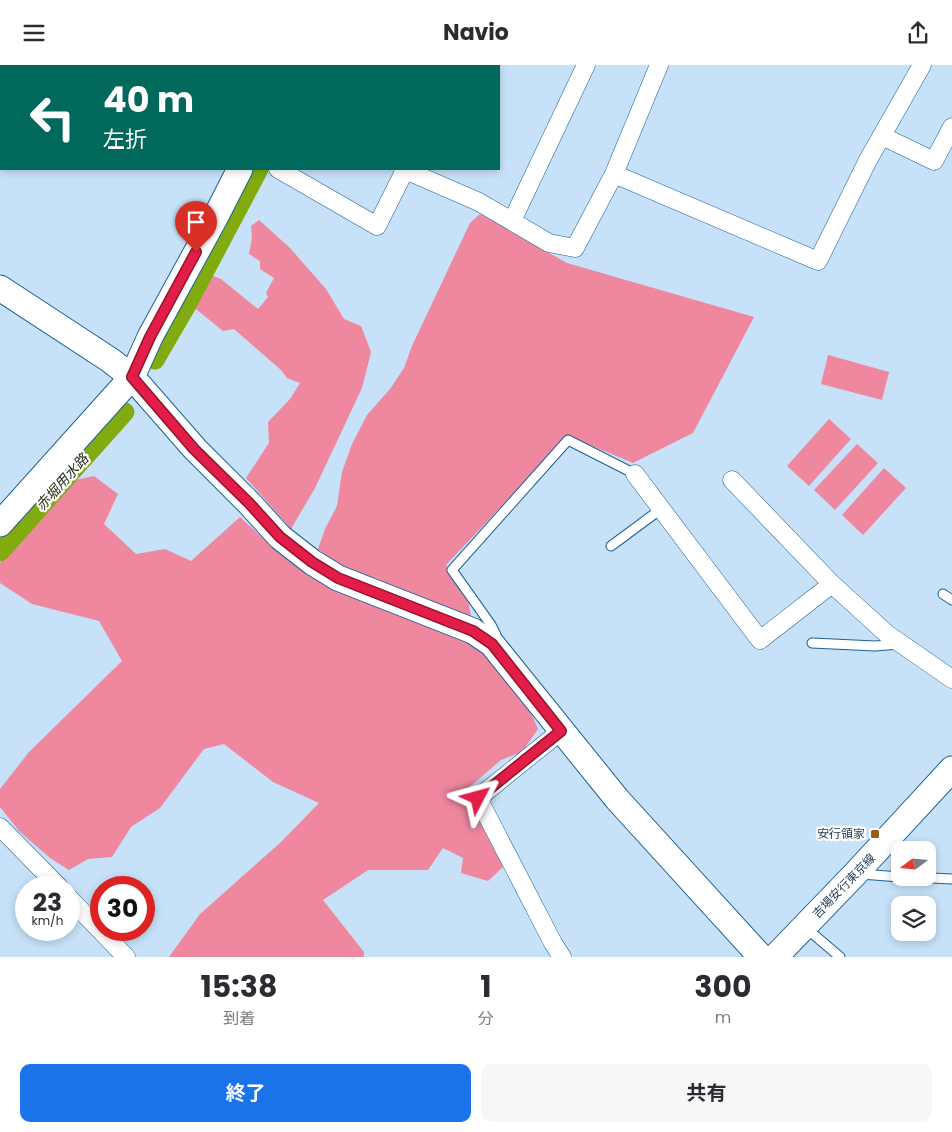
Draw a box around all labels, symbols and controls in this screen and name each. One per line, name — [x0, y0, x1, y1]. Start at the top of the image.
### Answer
text: Navio — [443, 17, 509, 48]
icon: menu — [20, 19, 48, 47]
icon: share — [904, 19, 932, 47]
text: 40 m — [103, 75, 194, 124]
icon: left — [20, 85, 85, 150]
text: 左折 — [103, 124, 147, 155]
pin — [175, 201, 217, 252]
icon: arrive — [182, 208, 210, 236]
water label: 赤堀用水路 — [31, 449, 94, 515]
position arrow — [451, 771, 503, 823]
place label: 安行領家 — [817, 825, 865, 842]
marker: 安行領家 — [869, 828, 881, 840]
north arrow — [891, 841, 936, 886]
map controls — [891, 841, 936, 941]
street label: 吉場安行東京線 — [808, 850, 879, 922]
speed limit sign: 30 — [90, 876, 155, 941]
text: 23 — [33, 885, 62, 920]
button: layers — [891, 896, 936, 941]
text: km/h — [32, 912, 63, 929]
text: 15:38 — [200, 965, 277, 1008]
text: 1 — [480, 965, 491, 1008]
text: 300 — [694, 965, 752, 1008]
text: m — [715, 1006, 731, 1029]
text: 到着 — [223, 1007, 255, 1030]
text: 分 — [478, 1007, 494, 1030]
button: 終了 — [20, 1064, 471, 1122]
button: 共有 — [481, 1064, 932, 1122]

